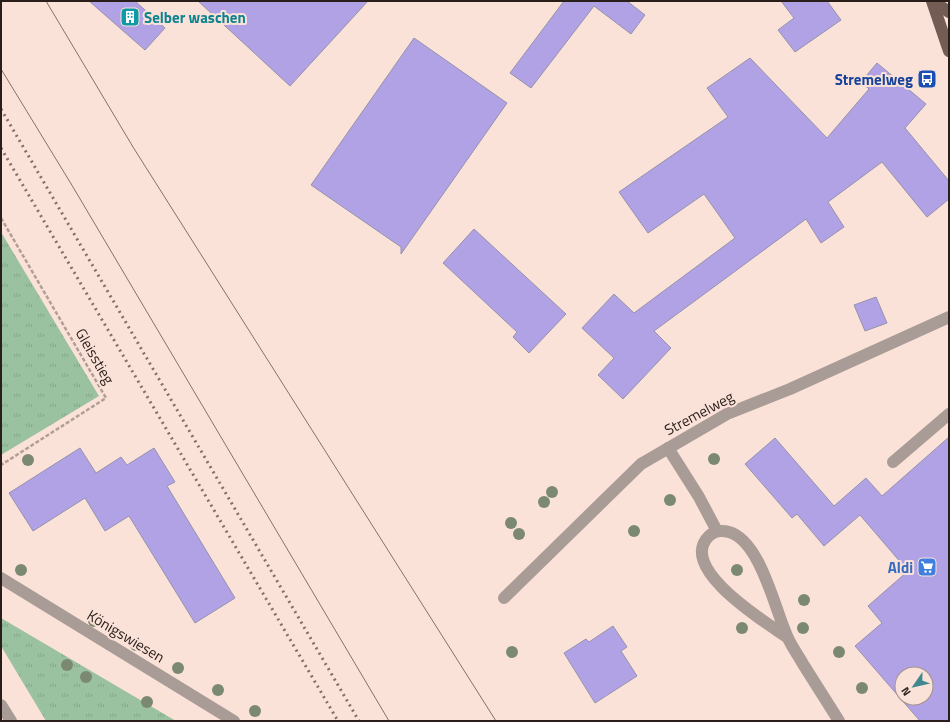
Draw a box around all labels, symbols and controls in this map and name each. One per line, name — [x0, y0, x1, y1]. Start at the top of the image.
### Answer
building icon: Selber waschen — [119, 6, 141, 28]
place label: Selber waschen — [144, 6, 246, 29]
place label: Stremelweg — [835, 68, 913, 91]
bus stop icon: Stremelweg — [916, 68, 938, 90]
street label: Gleisstieg — [70, 324, 120, 389]
street label: Stremelweg — [660, 385, 738, 441]
place label: Aldi — [888, 556, 913, 579]
supermarket icon: Aldi — [916, 556, 938, 578]
street label: Königswiesen — [83, 604, 169, 668]
north arrow — [894, 666, 934, 706]
text: N — [897, 684, 914, 699]

